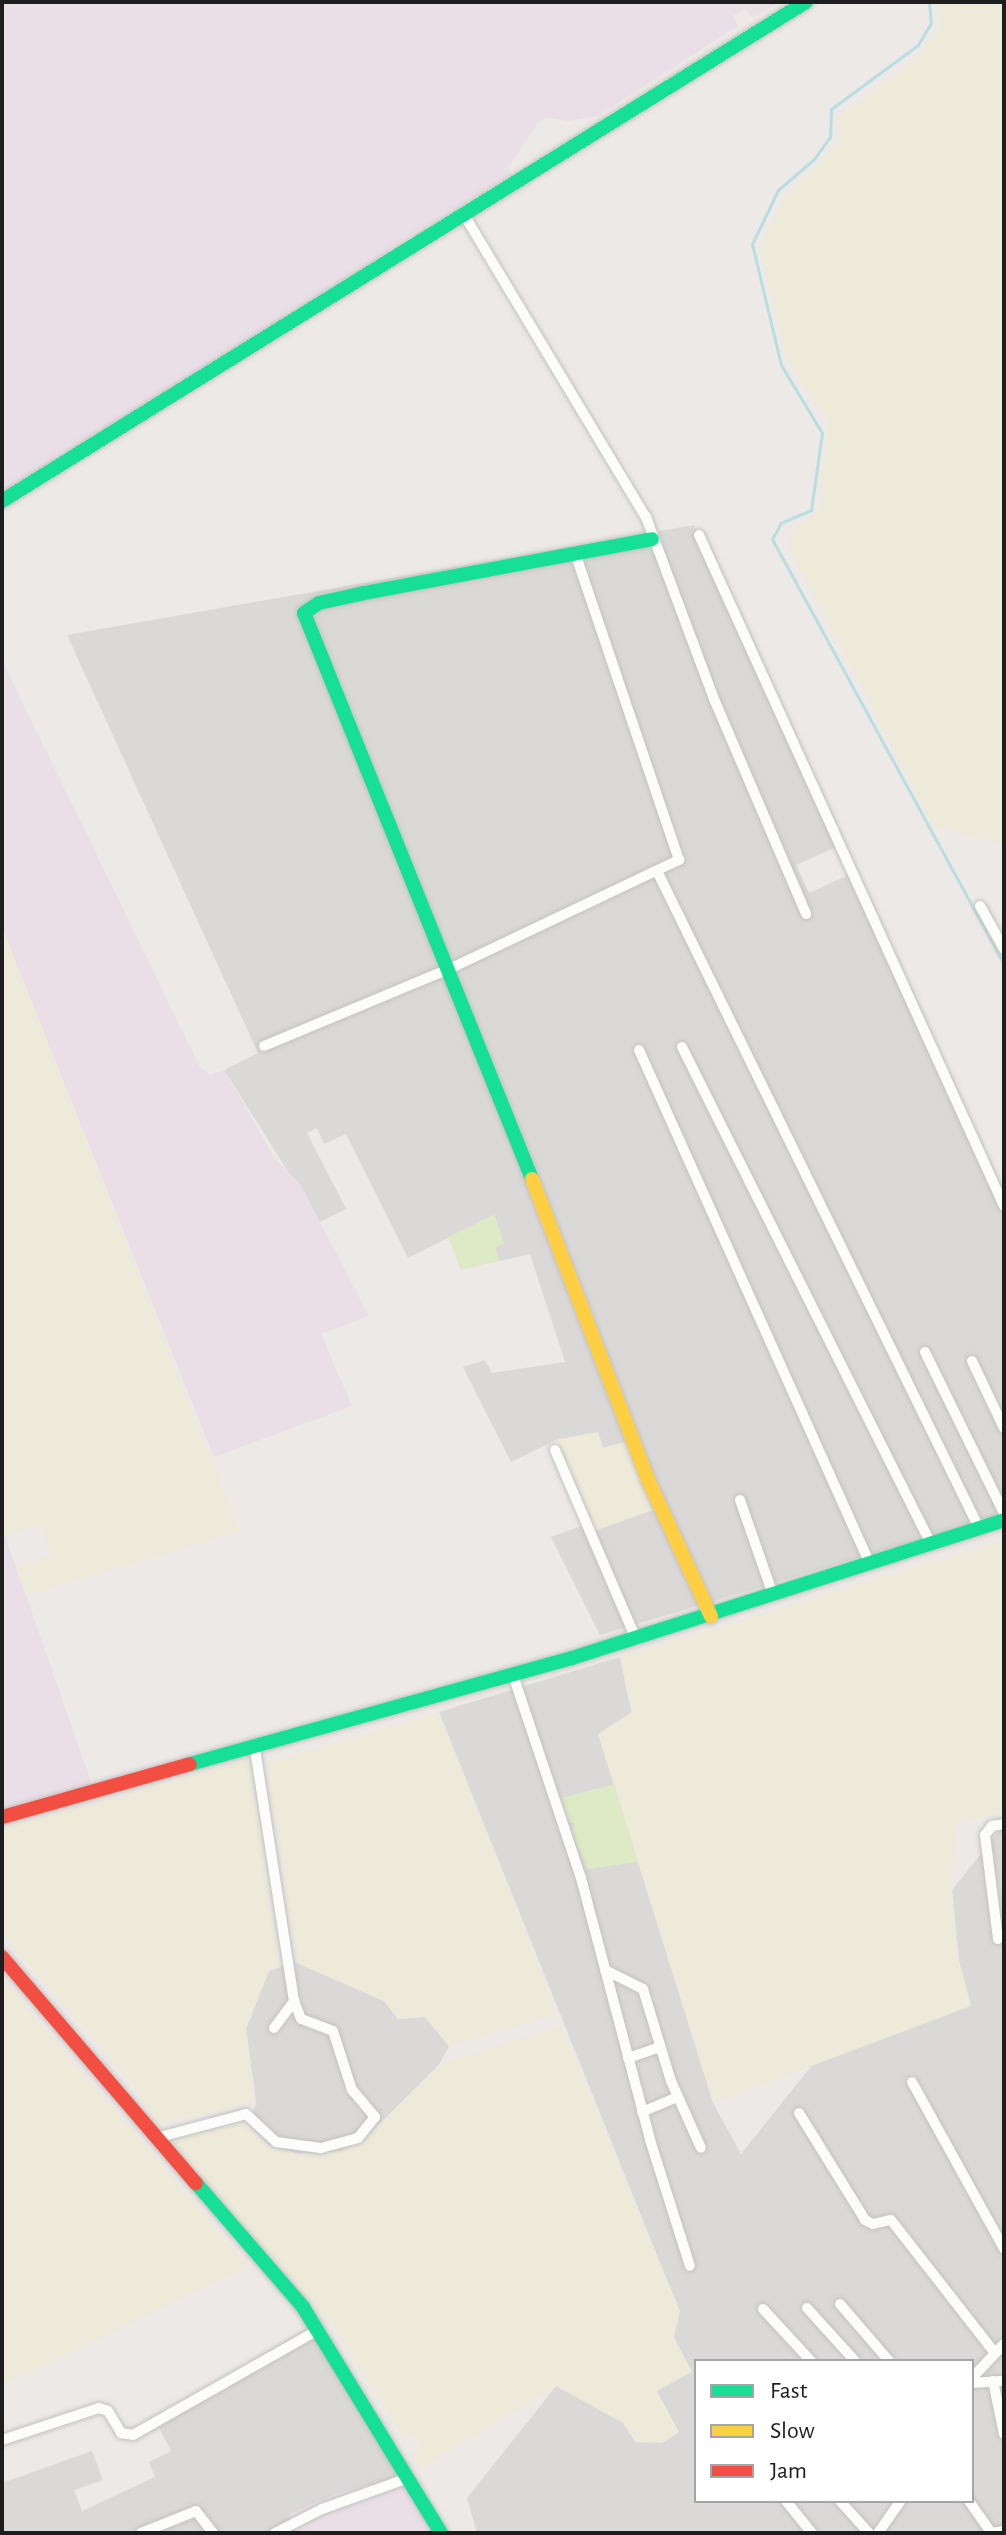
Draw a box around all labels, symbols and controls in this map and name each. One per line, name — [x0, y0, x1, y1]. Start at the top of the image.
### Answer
legend — [694, 2359, 974, 2503]
text: Fast — [770, 2379, 807, 2403]
text: Slow — [770, 2419, 815, 2443]
text: Jam — [770, 2459, 807, 2483]

